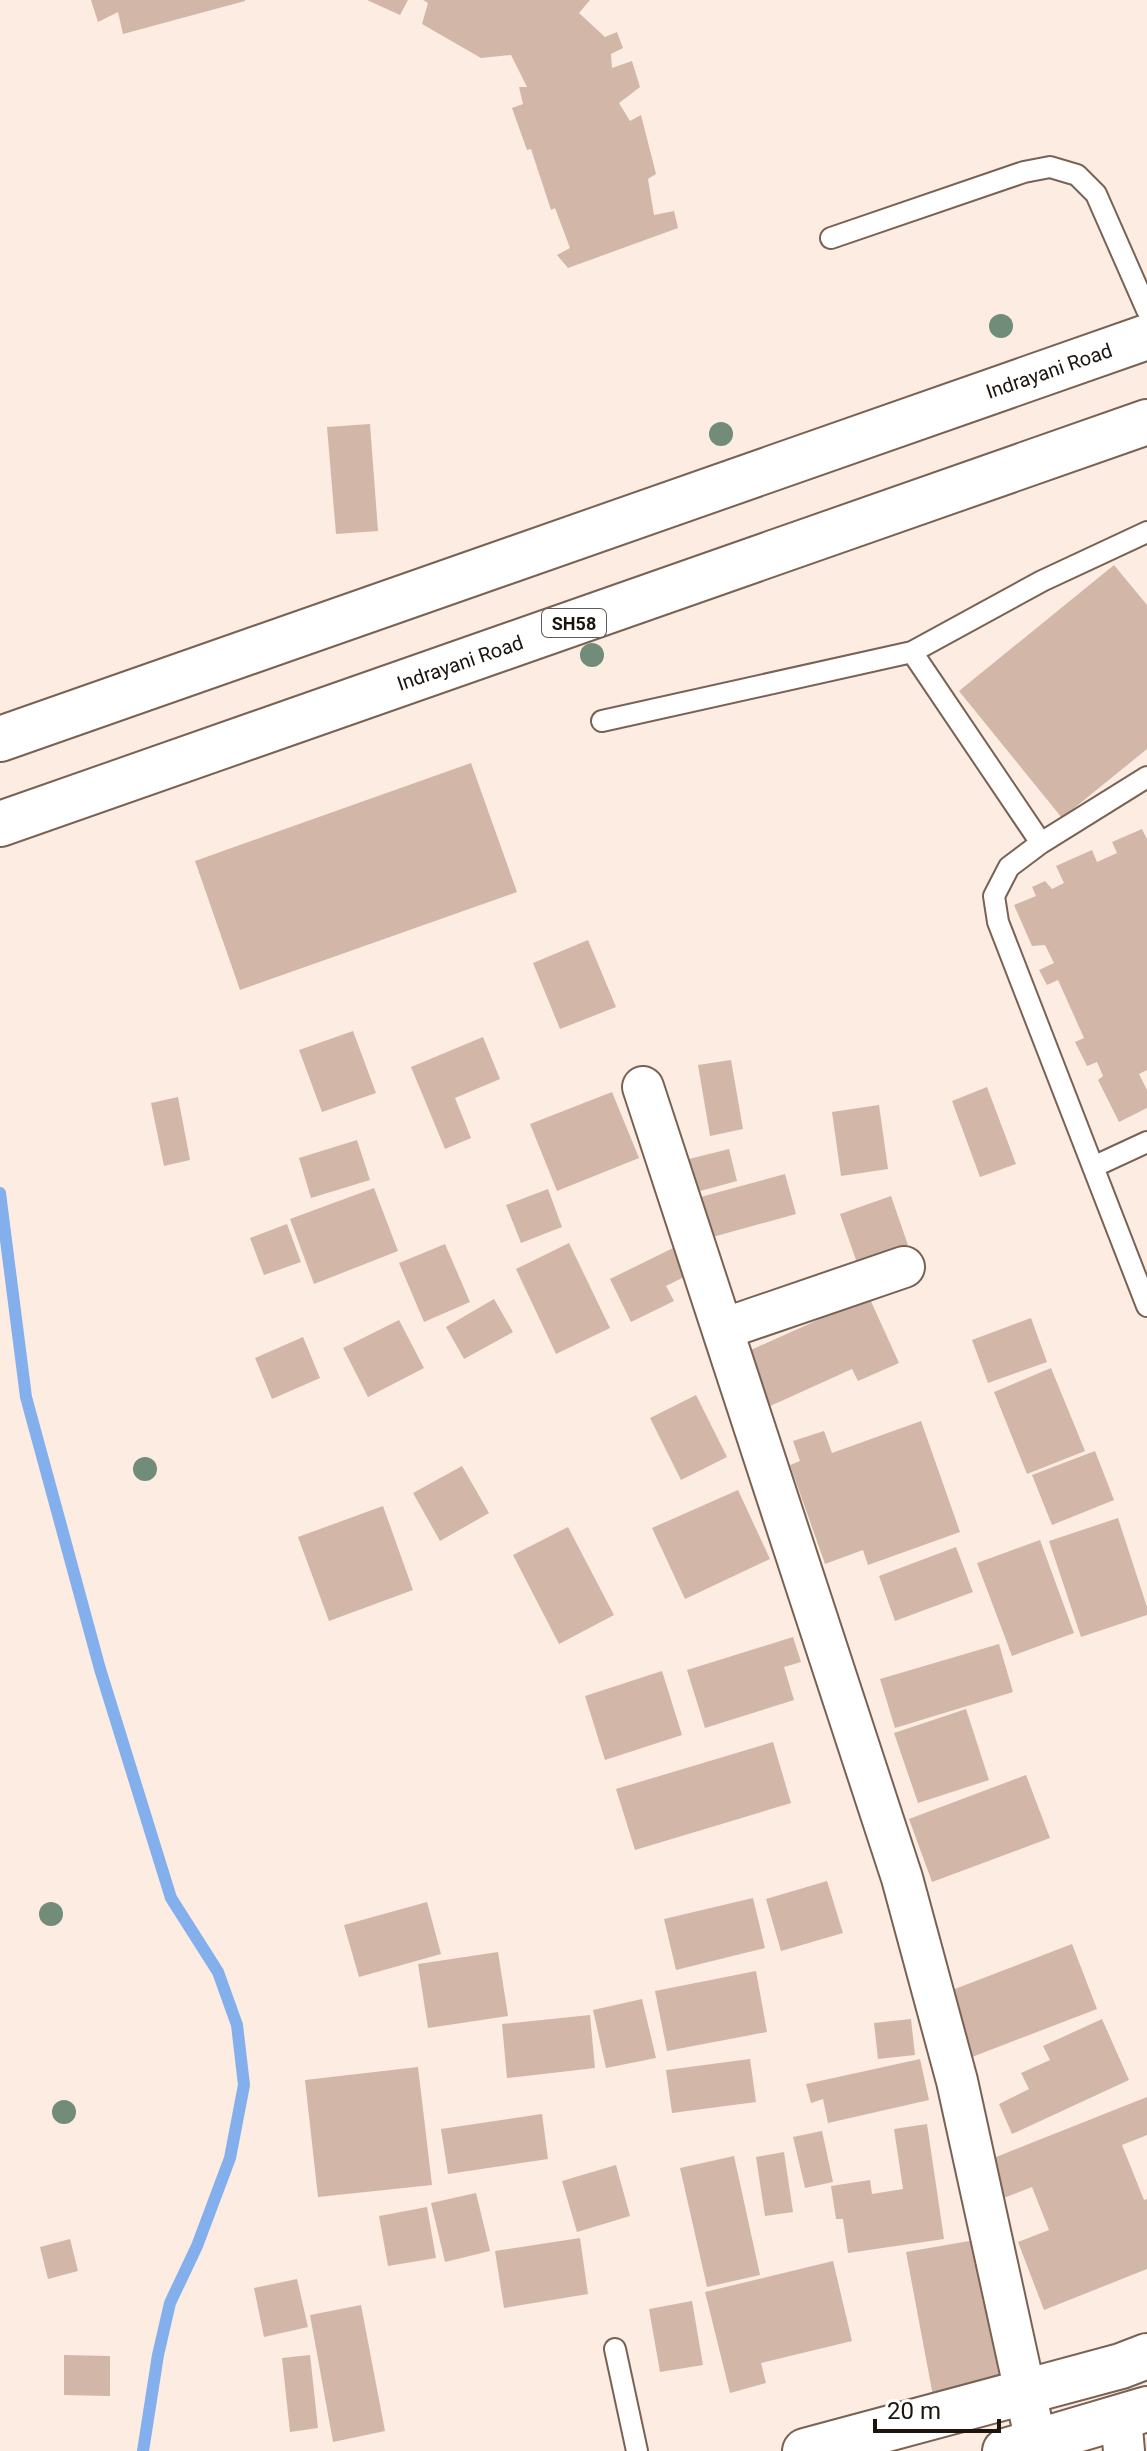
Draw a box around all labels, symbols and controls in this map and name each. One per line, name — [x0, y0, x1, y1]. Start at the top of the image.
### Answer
street label: Indrayani Road — [983, 338, 1115, 404]
road number: SH58 — [542, 609, 606, 637]
street label: Indrayani Road — [394, 630, 526, 696]
scale bar — [875, 2383, 999, 2433]
text: 20 m — [887, 2397, 941, 2425]

